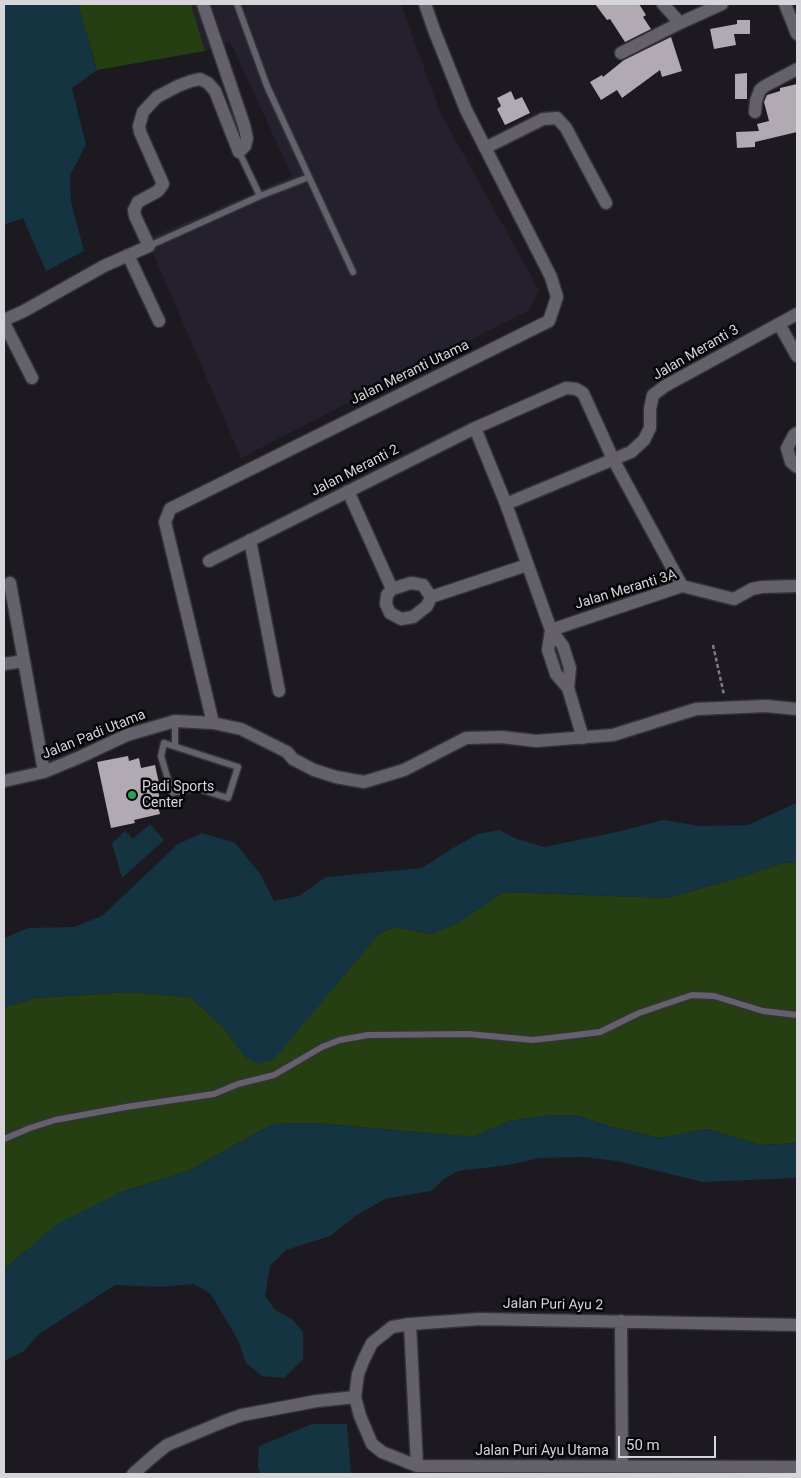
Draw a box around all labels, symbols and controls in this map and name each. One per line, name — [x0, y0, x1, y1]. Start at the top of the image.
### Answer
street label: Jalan Meranti 3 — [650, 322, 742, 384]
street label: Jalan Meranti Utama — [348, 337, 472, 409]
street label: Jalan Meranti 2 — [308, 442, 402, 500]
street label: Jalan Meranti 3A — [573, 567, 679, 613]
street label: Jalan Padi Utama — [40, 707, 148, 763]
place label: Padi Sports Center — [142, 779, 214, 812]
marker: Padi Sports Center — [126, 789, 138, 801]
street label: Jalan Puri Ayu 2 — [503, 1296, 603, 1314]
scale bar — [621, 1426, 718, 1458]
text: 50 m — [626, 1436, 660, 1454]
street label: Jalan Puri Ayu Utama — [475, 1443, 609, 1459]

